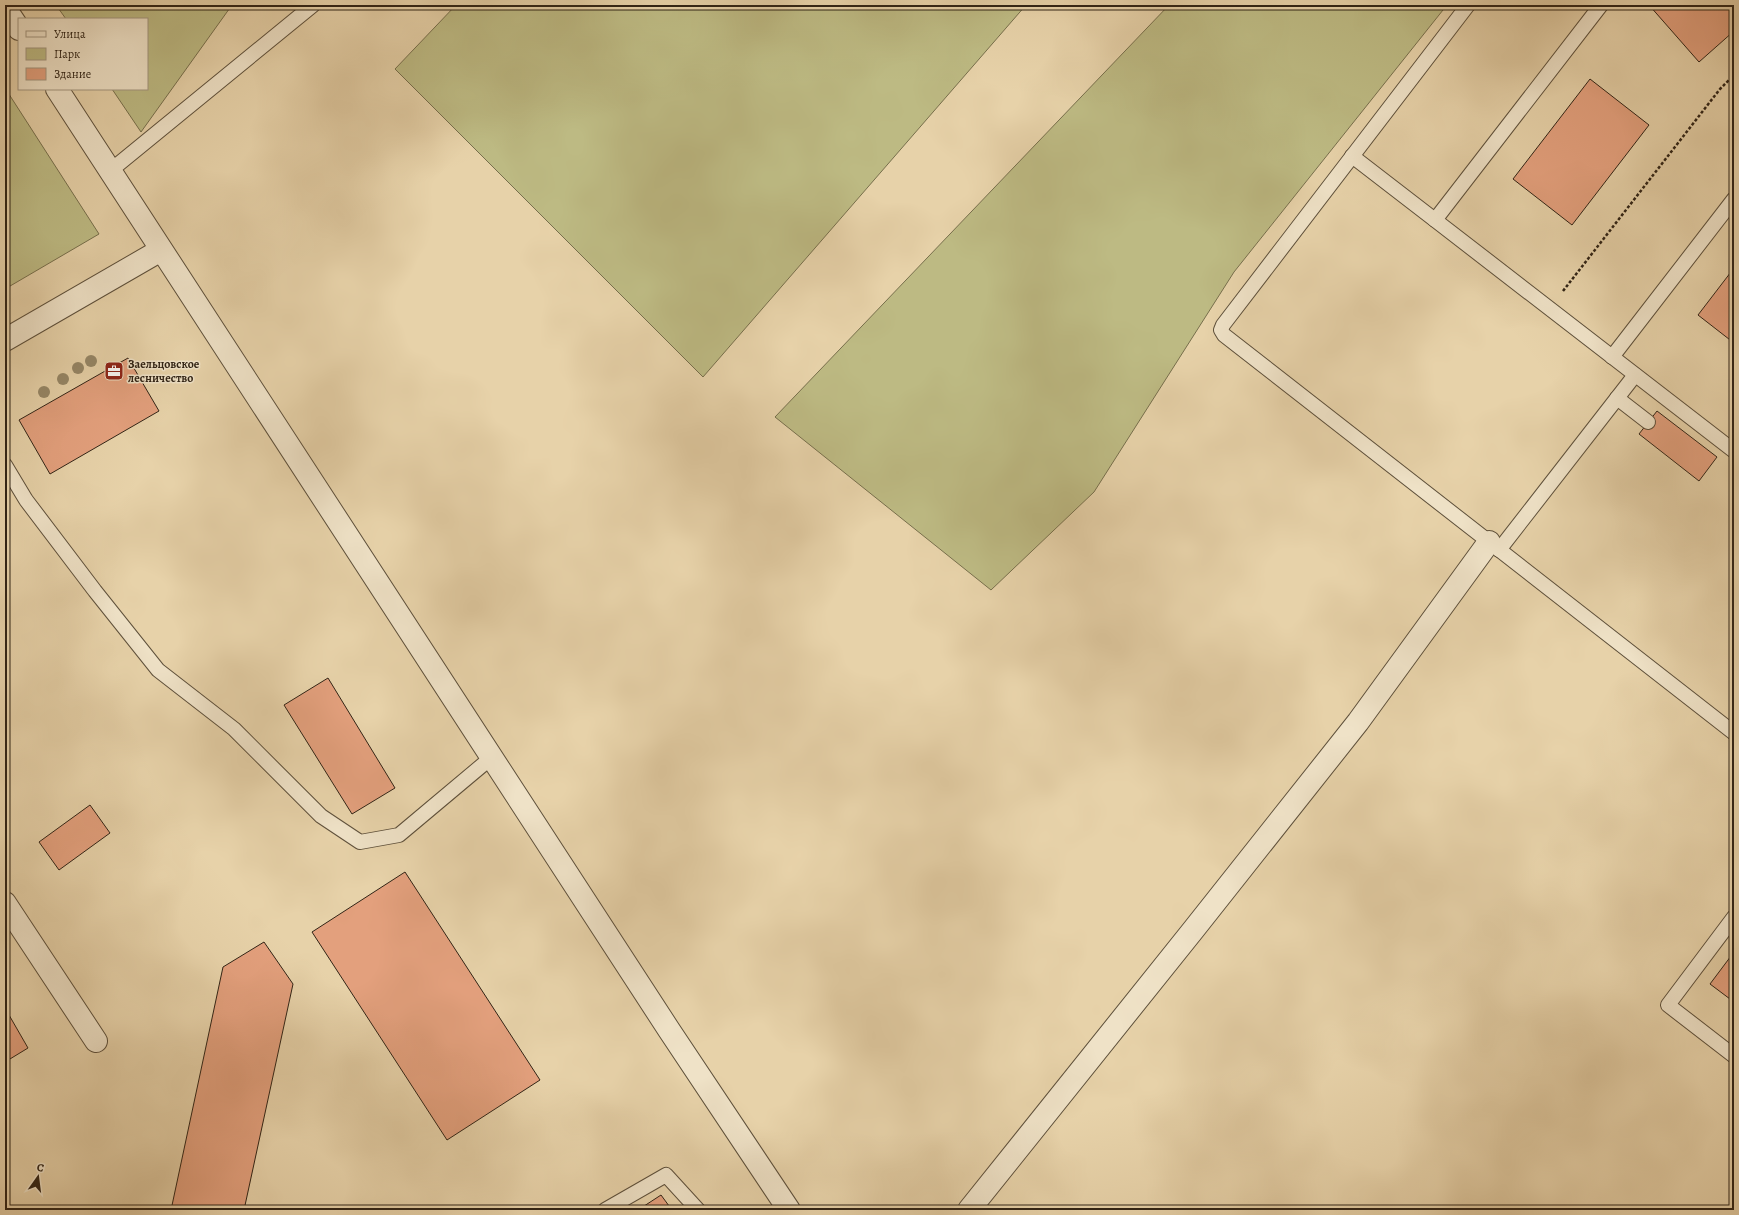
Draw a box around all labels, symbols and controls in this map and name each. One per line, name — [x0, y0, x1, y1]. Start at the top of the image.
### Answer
legend — [18, 18, 148, 90]
text: Улица — [54, 26, 86, 42]
text: Парк — [54, 46, 80, 62]
text: Здание — [54, 66, 91, 82]
place label: Заельцовское лесничество — [127, 356, 200, 386]
office icon: Заельцовское лесничество — [103, 360, 125, 382]
north arrow — [18, 1157, 58, 1197]
text: С — [35, 1160, 46, 1176]

